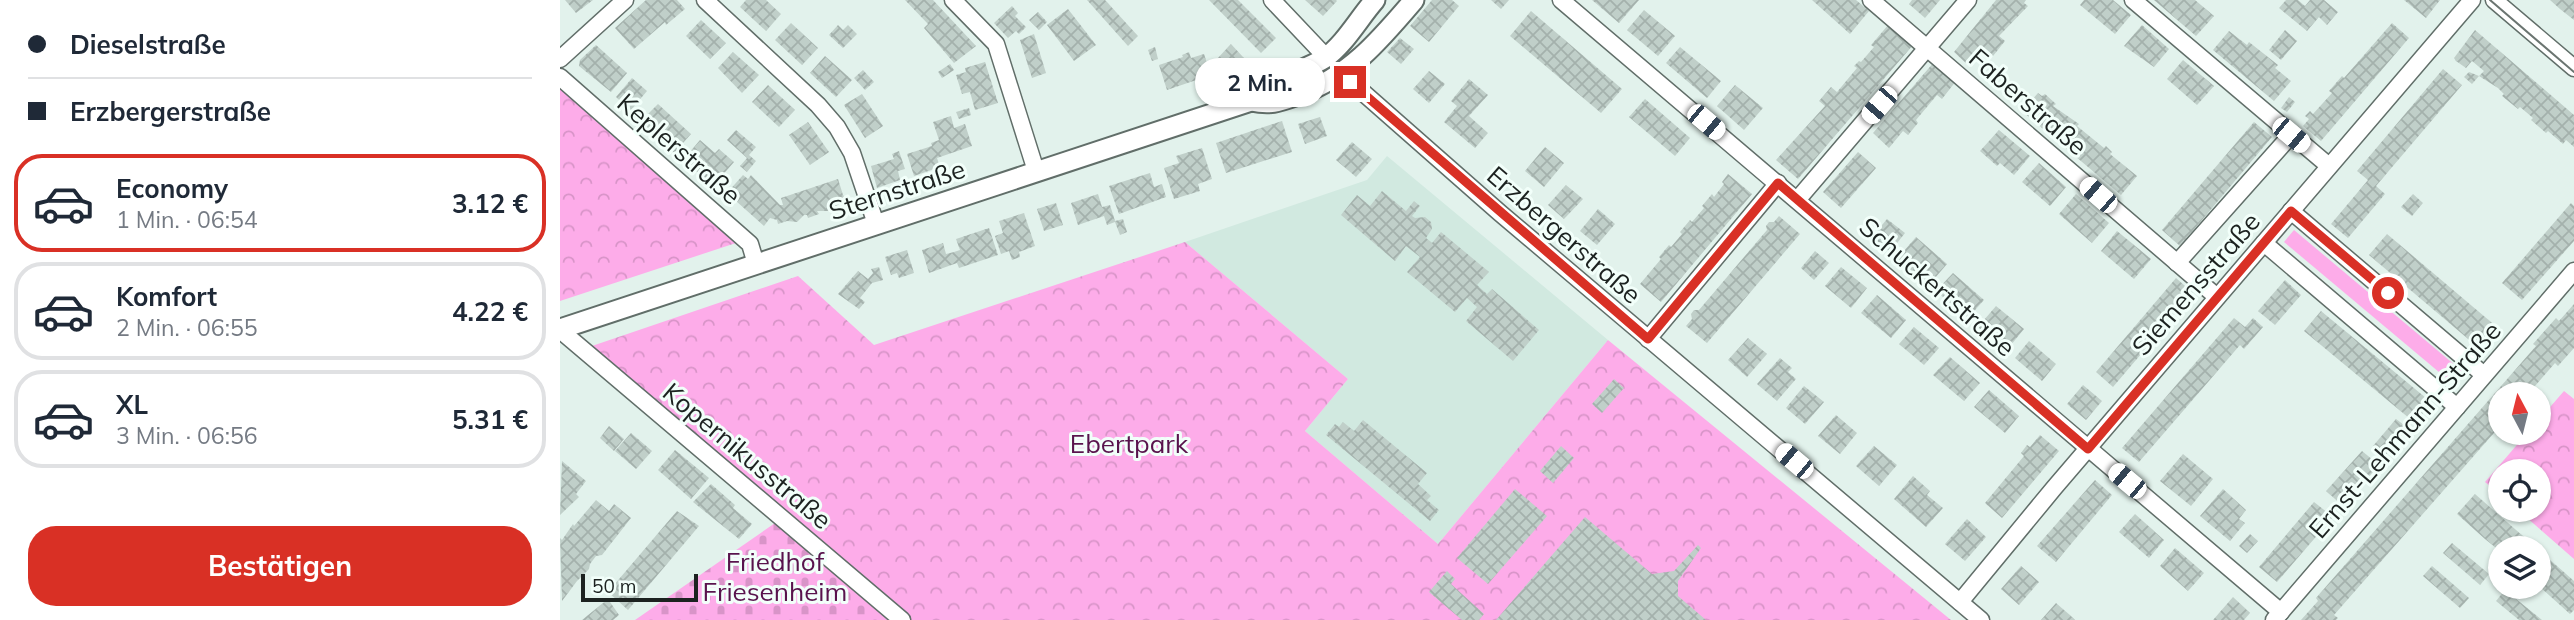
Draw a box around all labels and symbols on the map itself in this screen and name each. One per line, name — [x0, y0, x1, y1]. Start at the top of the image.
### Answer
street label: Faberstraße — [1962, 41, 2094, 162]
callout: 2 Min. — [1196, 57, 1326, 106]
route end — [1334, 66, 1366, 98]
car — [1858, 82, 1901, 128]
street label: Keplerstraße — [611, 86, 748, 211]
car — [1684, 100, 1729, 144]
car — [2269, 113, 2314, 157]
street label: Sternstraße — [825, 152, 969, 227]
street label: Erzbergerstraße — [1480, 159, 1648, 311]
car — [2076, 173, 2121, 217]
street label: Siemensstraße — [2124, 205, 2267, 362]
street label: Schuckertstraße — [1853, 210, 2022, 363]
route start — [2372, 277, 2404, 309]
street label: Ernst-Lehmann-Straße — [2302, 315, 2508, 545]
street label: Kopernikusstraße — [656, 375, 838, 536]
north arrow — [2488, 382, 2552, 444]
park label: Ebertpark — [1070, 427, 1189, 460]
car — [1772, 439, 1817, 483]
car — [2105, 459, 2150, 503]
park label: Friedhof Friesenheim — [703, 545, 847, 608]
scale bar — [581, 571, 698, 603]

